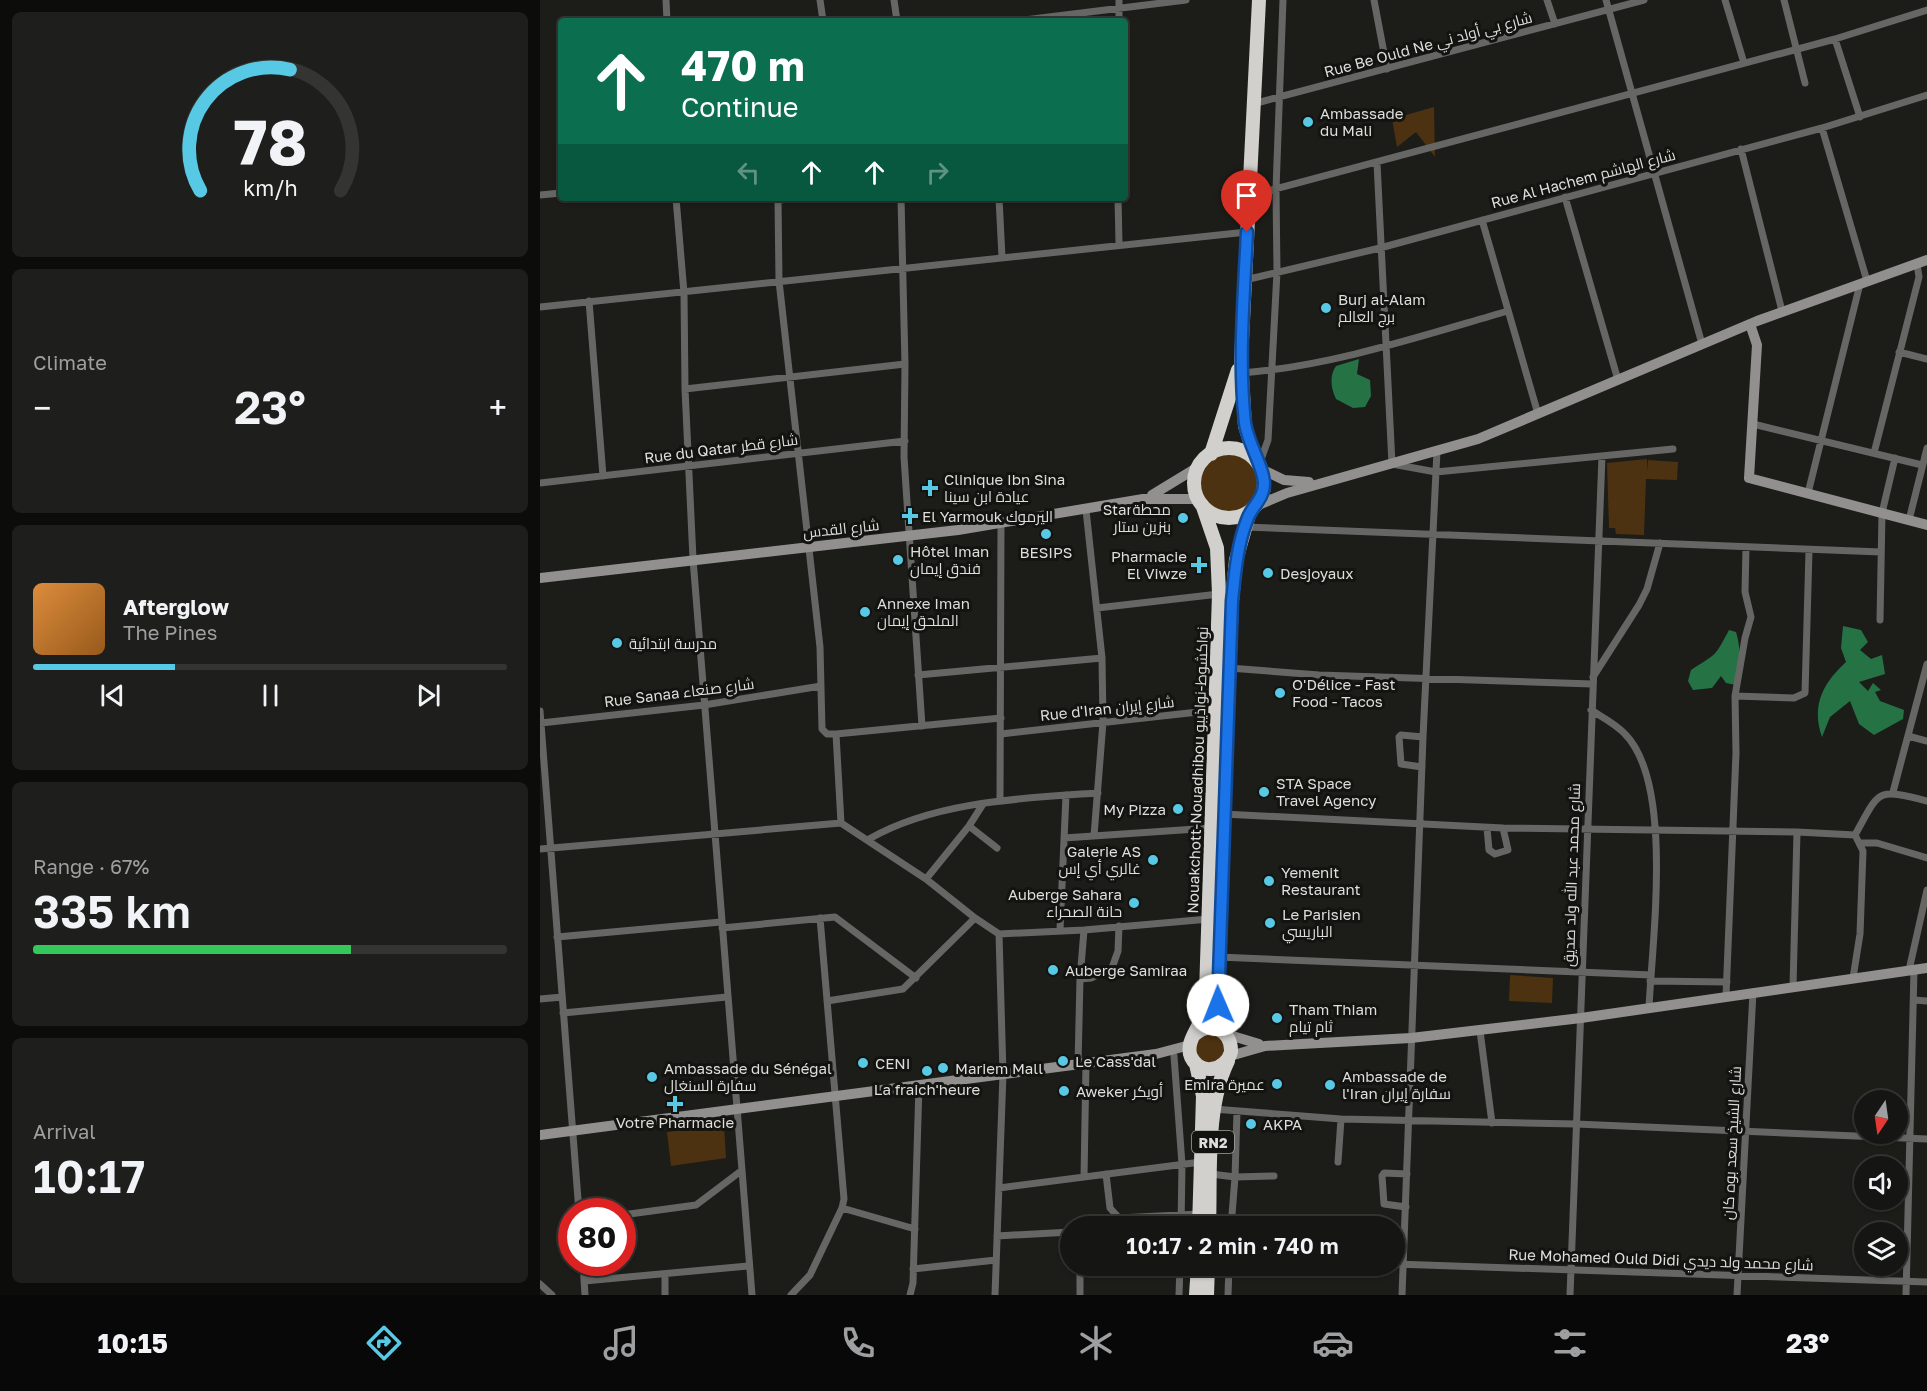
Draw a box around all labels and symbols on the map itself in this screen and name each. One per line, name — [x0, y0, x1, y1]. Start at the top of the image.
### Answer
street label: Rue Be Ould Ne شارع بي أولد ني — [1322, 8, 1535, 84]
place label: Ambassade du Mali — [1320, 104, 1404, 139]
marker: Ambassade du Mali — [1301, 115, 1315, 129]
street label: Rue Al Hachem شارع الهاشم — [1489, 145, 1678, 214]
pin — [1221, 170, 1272, 232]
place label: Burj al-Alam برج العالم — [1338, 290, 1425, 328]
marker: Burj al-Alam برج العالم — [1319, 301, 1333, 315]
street label: Rue du Qatar شارع قطر — [643, 430, 799, 469]
place label: Clinique Ibn Sina عيادة ابن سينا — [944, 470, 1065, 507]
marker: Clinique Ibn Sina عيادة ابن سينا — [921, 479, 939, 497]
place label: Starمحطة بنزين ستار — [1103, 500, 1171, 537]
place label: El Yarmouk اليرموك — [922, 507, 1053, 526]
marker: El Yarmouk اليرموك — [903, 509, 917, 523]
marker: Starمحطة بنزين ستار — [1176, 511, 1190, 525]
street label: شارع القدس — [802, 515, 880, 544]
marker: BESIPS — [1039, 527, 1053, 541]
place label: Hôtel Iman فندق إيمان — [910, 542, 989, 579]
place label: BESIPS — [1020, 543, 1072, 561]
place label: Pharmacie El Viwze — [1111, 547, 1187, 582]
marker: Hôtel Iman فندق إيمان — [891, 553, 905, 567]
marker: Pharmacie El Viwze — [1192, 558, 1206, 572]
place label: Desjoyaux — [1280, 564, 1354, 582]
marker: Desjoyaux — [1261, 566, 1275, 580]
place label: Annexe Iman الملحق إيمان — [877, 594, 970, 631]
marker: Annexe Iman الملحق إيمان — [858, 605, 872, 619]
street label: Nouakchott-Nouadhibou نواكشوط-نواذيبو — [1183, 626, 1212, 914]
place label: مدرسة ابتدائية — [629, 634, 717, 653]
marker: مدرسة ابتدائية — [610, 636, 624, 650]
street label: Rue Sanaa شارع صنعاء — [603, 674, 755, 713]
place label: O'Délice - Fast Food - Tacos — [1292, 675, 1396, 710]
marker: O'Délice - Fast Food - Tacos — [1273, 686, 1287, 700]
street label: Rue d'Iran شارع إيران — [1039, 692, 1175, 727]
place label: STA Space Travel Agency — [1276, 774, 1377, 809]
street label: شارع محمد عبد الله ولد صديق — [1559, 783, 1586, 967]
marker: STA Space Travel Agency — [1257, 785, 1271, 799]
place label: My Pizza — [1103, 800, 1166, 818]
marker: My Pizza — [1171, 802, 1185, 816]
place label: Galerie AS غالري أي إس — [1058, 842, 1141, 881]
marker: Galerie AS غالري أي إس — [1146, 853, 1160, 867]
place label: Yemenit Restaurant — [1281, 863, 1361, 898]
marker: Yemenit Restaurant — [1262, 874, 1276, 888]
place label: Auberge Sahara حانة الصحراء — [1008, 885, 1122, 921]
marker: Auberge Sahara حانة الصحراء — [1127, 896, 1141, 910]
place label: Le Parisien الباريسي — [1282, 905, 1361, 944]
marker: Le Parisien الباريسي — [1263, 916, 1277, 930]
place label: Auberge Samiraa — [1065, 961, 1187, 979]
marker: Auberge Samiraa — [1046, 963, 1060, 977]
position arrow — [1186, 973, 1250, 1037]
place label: Tham Thiam ثام تيام — [1289, 1000, 1377, 1037]
marker: Tham Thiam ثام تيام — [1270, 1011, 1284, 1025]
place label: Le Cass'dal — [1075, 1052, 1156, 1070]
place label: CENI — [875, 1054, 910, 1072]
marker: Le Cass'dal — [1056, 1054, 1070, 1068]
marker: CENI — [856, 1056, 870, 1070]
place label: Ambassade du Sénégal سفارة السنغال — [664, 1059, 832, 1095]
place label: Mariem Mall — [955, 1059, 1043, 1077]
marker: Mariem Mall — [936, 1061, 950, 1075]
marker: La fraich'heure — [920, 1064, 934, 1078]
street label: شارع الشيخ سعد بوه كان — [1718, 1066, 1747, 1221]
place label: Ambassade de l'Iran سفارة إيران — [1342, 1067, 1451, 1104]
marker: Ambassade du Sénégal سفارة السنغال — [645, 1070, 659, 1084]
place label: Emira عميرة — [1184, 1075, 1265, 1094]
marker: Emira عميرة — [1270, 1077, 1284, 1091]
marker: Ambassade de l'Iran سفارة إيران — [1323, 1078, 1337, 1092]
place label: La fraich'heure — [874, 1080, 981, 1098]
place label: Aweker أويكر — [1076, 1082, 1163, 1101]
marker: Aweker أويكر — [1057, 1084, 1071, 1098]
north arrow — [1854, 1090, 1908, 1144]
marker: Votre Pharmacie — [668, 1097, 682, 1111]
place label: Votre Pharmacie — [616, 1113, 734, 1131]
place label: AKPA — [1263, 1115, 1302, 1133]
marker: AKPA — [1244, 1117, 1258, 1131]
road number: RN2 — [1192, 1131, 1234, 1153]
speed limit sign: 80 — [558, 1198, 636, 1276]
street label: Rue Mohamed Ould Didi شارع محمد ولد ديدي — [1508, 1245, 1814, 1277]

